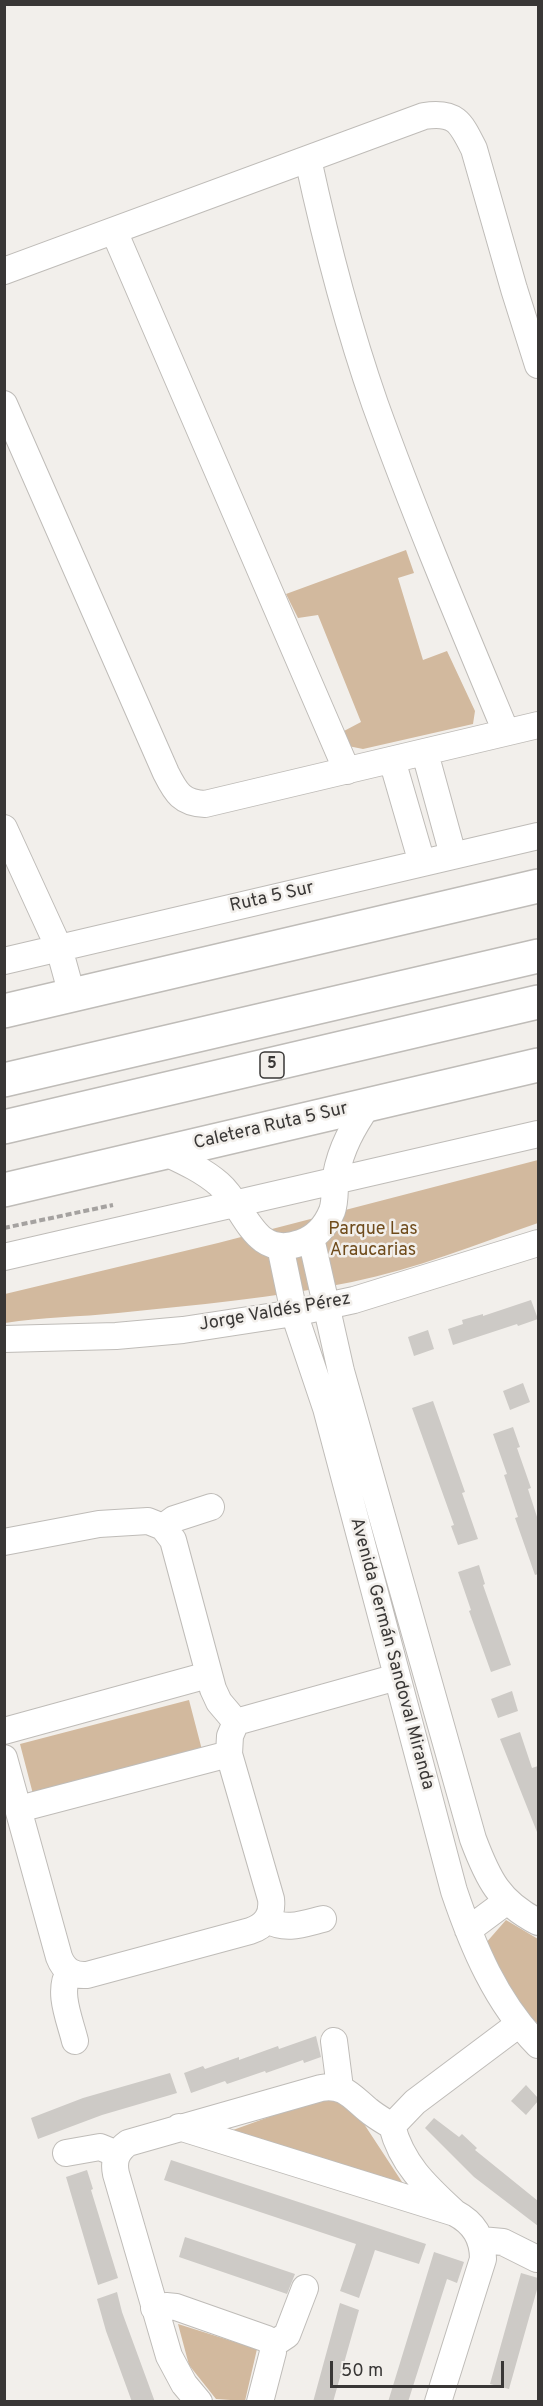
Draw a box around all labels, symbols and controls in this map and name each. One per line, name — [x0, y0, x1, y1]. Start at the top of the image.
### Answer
street label: Ruta 5 Sur — [228, 878, 316, 918]
road number: 5 — [260, 1052, 284, 1078]
street label: Caletera Ruta 5 Sur — [192, 1099, 350, 1155]
park label: Parque Las Araucarias — [328, 1219, 418, 1262]
street label: Jorge Valdés Pérez — [197, 1289, 353, 1337]
street label: Avenida Germán Sandoval Miranda — [344, 1516, 438, 1792]
scale bar — [333, 2349, 507, 2387]
text: 50 m — [341, 2360, 383, 2383]

